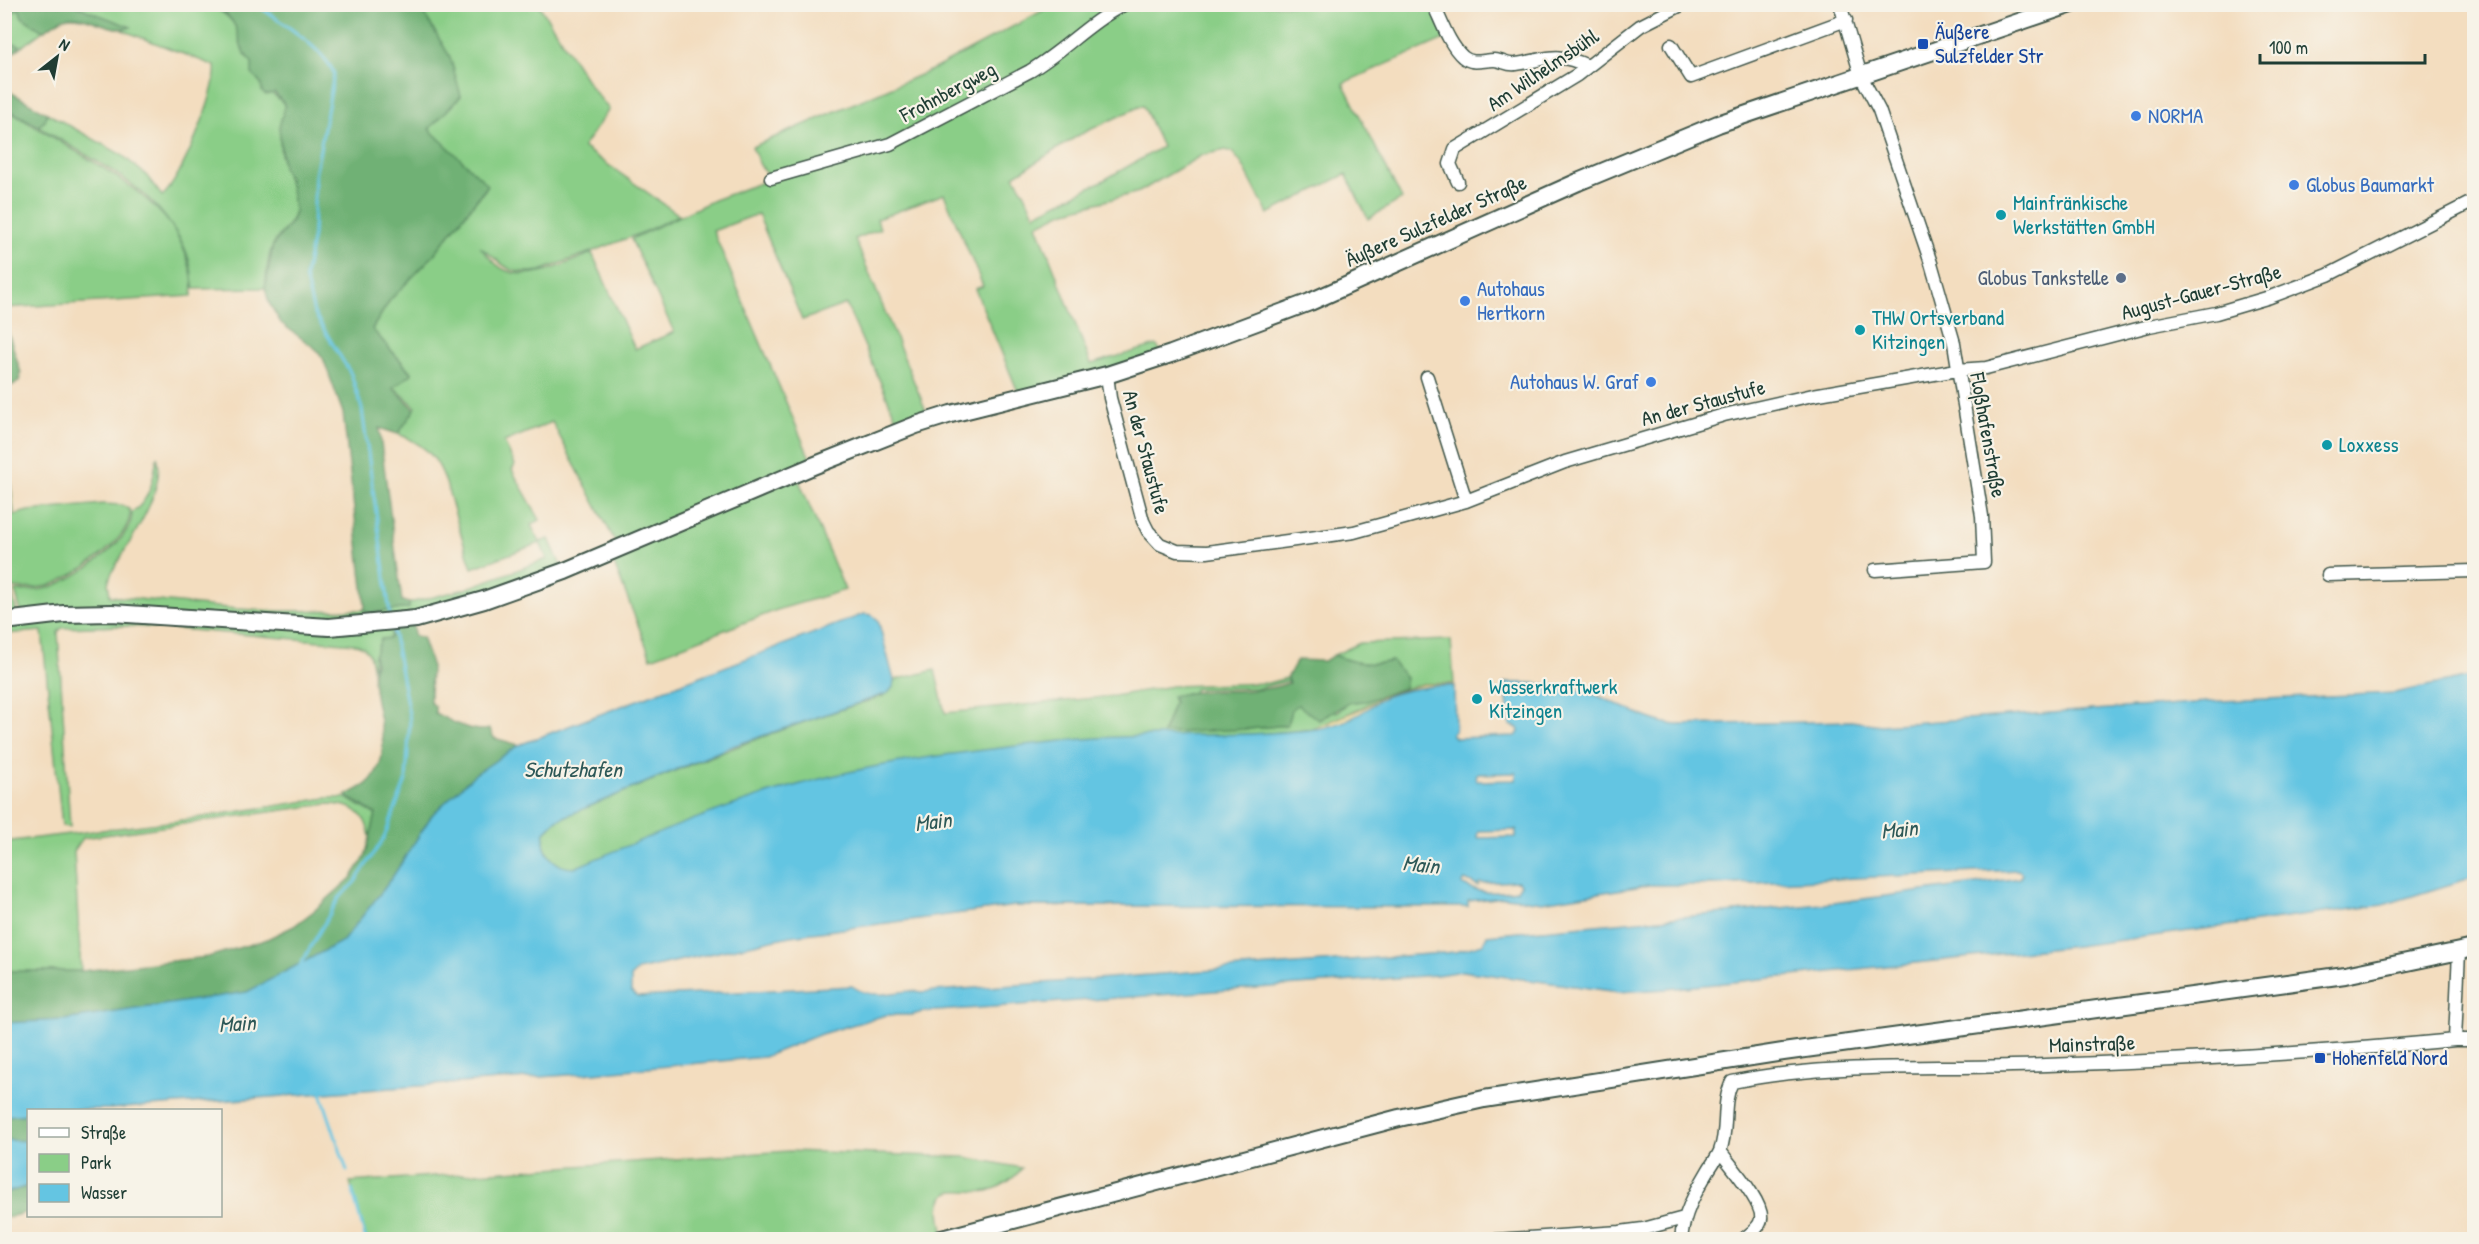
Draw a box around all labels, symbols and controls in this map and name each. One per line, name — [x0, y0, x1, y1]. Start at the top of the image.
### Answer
place label: Äußere Sulzfelder Str — [1935, 17, 2044, 70]
street label: Am Wilhelmsbühl — [1481, 21, 1605, 118]
north arrow — [27, 27, 87, 87]
scale bar — [2260, 27, 2425, 65]
text: N — [55, 33, 74, 56]
text: 100 m — [2269, 35, 2308, 60]
marker: Äußere Sulzfelder Str — [1916, 37, 1930, 51]
street label: Frohnbergweg — [894, 54, 1001, 129]
place label: NORMA — [2148, 101, 2203, 130]
marker: NORMA — [2129, 109, 2143, 123]
street label: Äußere Sulzfelder Straße — [1341, 168, 1531, 274]
place label: Globus Baumarkt — [2306, 170, 2435, 199]
marker: Globus Baumarkt — [2287, 178, 2301, 192]
place label: Mainfränkische Werkstätten GmbH — [2013, 188, 2155, 241]
marker: Mainfränkische Werkstätten GmbH — [1994, 208, 2008, 222]
street label: August-Gauer-Straße — [2118, 256, 2284, 327]
place label: Globus Tankstelle — [1978, 263, 2109, 292]
marker: Globus Tankstelle — [2114, 271, 2128, 285]
place label: Autohaus Hertkorn — [1477, 274, 1545, 327]
marker: Autohaus Hertkorn — [1458, 294, 1472, 308]
place label: THW Ortsverband Kitzingen — [1872, 303, 2004, 356]
marker: THW Ortsverband Kitzingen — [1853, 323, 1867, 337]
place label: Autohaus W. Graf — [1510, 367, 1639, 396]
street label: Floßhafenstraße — [1963, 369, 2014, 500]
street label: An der Staustufe — [1638, 372, 1768, 433]
marker: Autohaus W. Graf — [1644, 375, 1658, 389]
street label: An der Staustufe — [1116, 387, 1177, 517]
place label: Loxxess — [2339, 430, 2399, 459]
marker: Loxxess — [2320, 438, 2334, 452]
place label: Wasserkraftwerk Kitzingen — [1489, 672, 1618, 725]
marker: Wasserkraftwerk Kitzingen — [1470, 692, 1484, 706]
water label: Schutzhafen — [524, 754, 624, 784]
water label: Main — [913, 804, 955, 838]
water label: Main — [1879, 812, 1921, 846]
water label: Main — [1401, 847, 1443, 881]
water label: Main — [218, 1007, 258, 1039]
street label: Mainstraße — [2048, 1028, 2135, 1059]
place label: Hohenfeld Nord — [2332, 1043, 2447, 1072]
marker: Hohenfeld Nord — [2313, 1051, 2327, 1065]
legend — [27, 1109, 222, 1217]
text: Straße — [81, 1120, 126, 1145]
text: Park — [81, 1150, 112, 1175]
text: Wasser — [81, 1180, 127, 1205]

